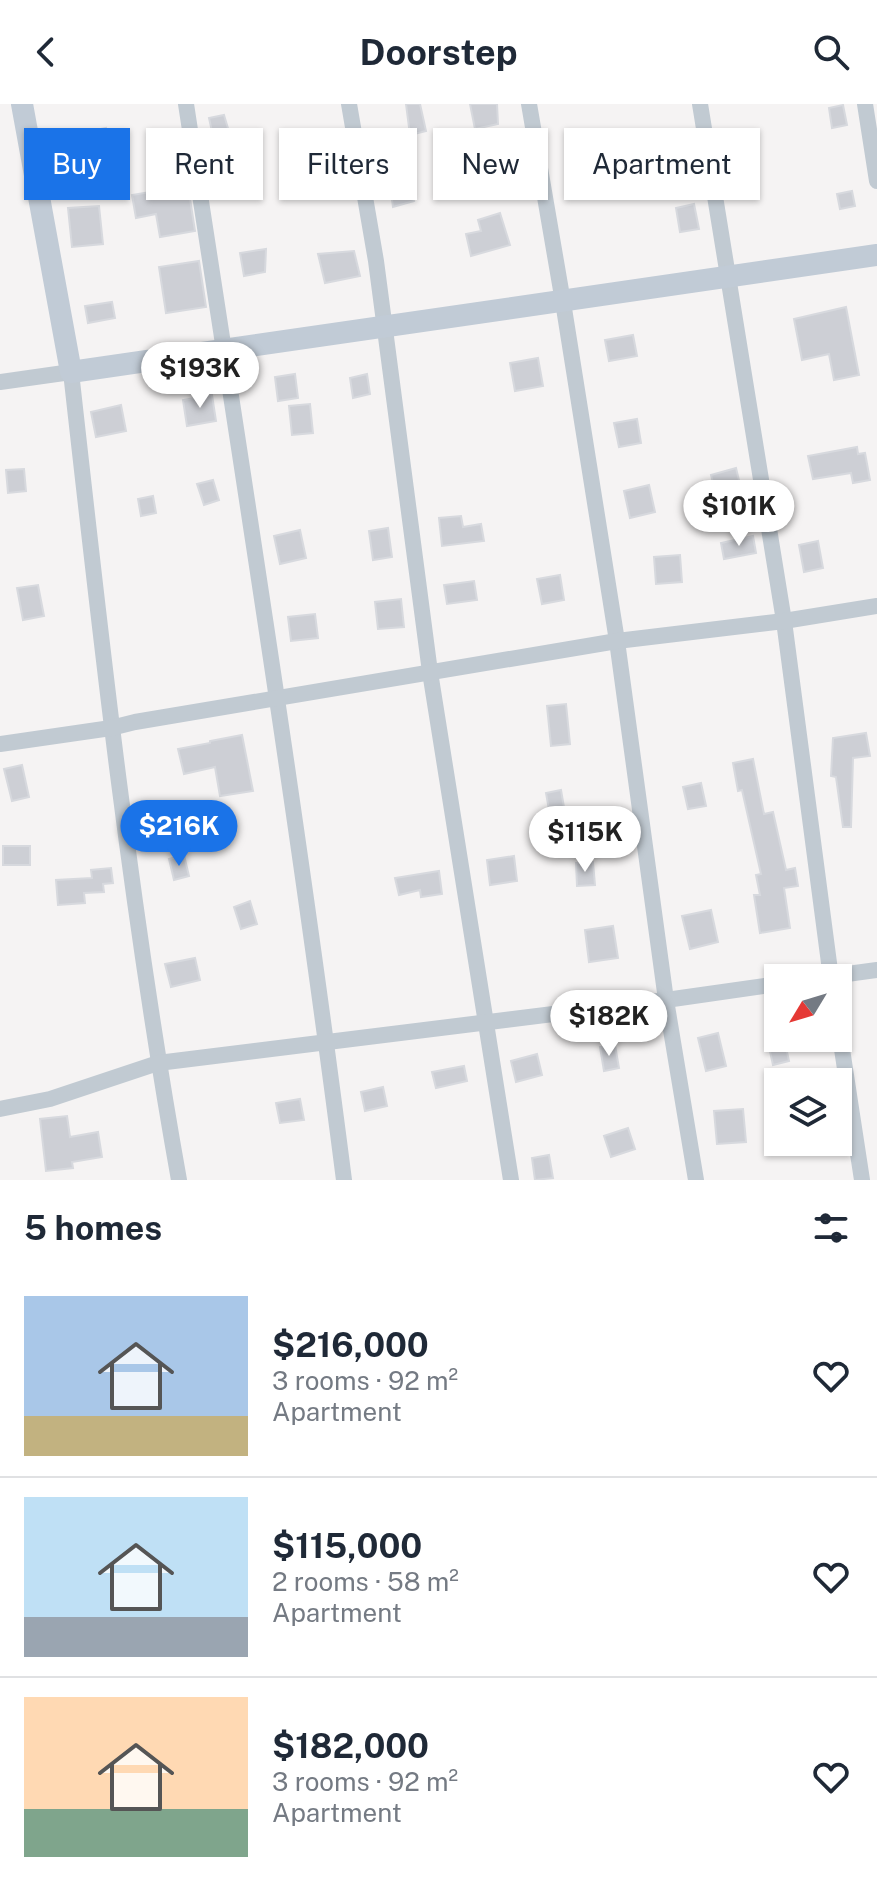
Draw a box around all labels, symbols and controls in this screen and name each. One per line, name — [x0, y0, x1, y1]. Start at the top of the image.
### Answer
icon: back — [24, 30, 68, 74]
icon: search — [809, 30, 853, 74]
text: Doorstep — [360, 31, 518, 73]
chip: Buy — [24, 128, 130, 200]
chip: Rent — [146, 128, 263, 200]
chip: Filters — [279, 128, 417, 200]
chip: New — [433, 128, 548, 200]
chip: Apartment — [564, 128, 760, 200]
pin: $193K — [144, 342, 256, 410]
text: $193K — [159, 352, 241, 383]
pin: $101K — [683, 480, 795, 548]
text: $101K — [701, 490, 777, 521]
pin: $216K — [123, 800, 235, 868]
pin: $115K — [529, 806, 641, 874]
text: $216K — [138, 810, 220, 841]
text: $115K — [547, 816, 623, 847]
north arrow — [764, 964, 852, 1052]
map controls — [764, 964, 852, 1156]
pin: $182K — [553, 990, 665, 1058]
text: $182K — [568, 1000, 650, 1031]
button: layers — [764, 1068, 852, 1156]
icon: filters — [809, 1206, 853, 1250]
text: 5 homes — [24, 1208, 162, 1248]
text: $216,000 — [272, 1325, 429, 1365]
icon: home — [88, 1328, 184, 1424]
icon: heart — [809, 1354, 853, 1398]
text: 3 rooms · 92 m² — [272, 1365, 458, 1396]
text: Apartment — [272, 1396, 402, 1427]
text: $115,000 — [272, 1526, 422, 1566]
icon: home — [88, 1529, 184, 1625]
icon: heart — [809, 1555, 853, 1599]
text: 2 rooms · 58 m² — [272, 1566, 459, 1597]
text: Apartment — [272, 1597, 402, 1628]
text: $182,000 — [272, 1726, 429, 1766]
icon: home — [88, 1729, 184, 1825]
icon: heart — [809, 1755, 853, 1799]
text: 3 rooms · 92 m² — [272, 1766, 458, 1797]
text: Apartment — [272, 1797, 402, 1828]

